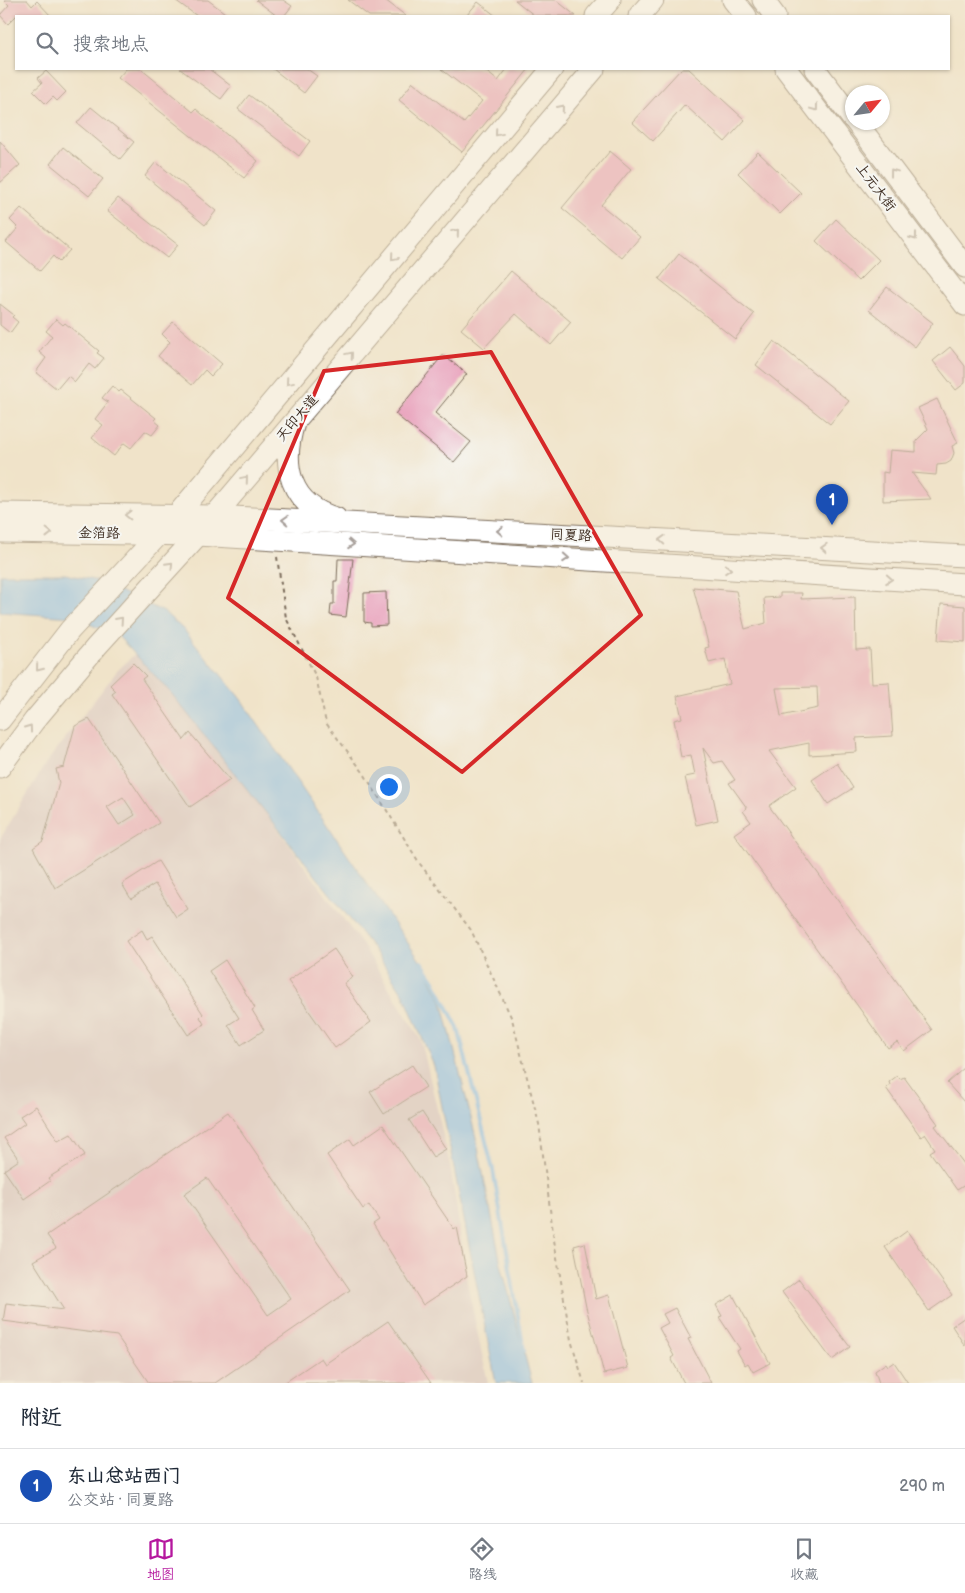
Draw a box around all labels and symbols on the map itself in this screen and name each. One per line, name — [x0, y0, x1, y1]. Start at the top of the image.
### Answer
north arrow — [845, 85, 890, 130]
one-way arrow — [809, 102, 818, 112]
one-way arrow — [555, 105, 564, 114]
one-way arrow — [496, 127, 504, 136]
street label: 上元大街 — [852, 160, 900, 214]
one-way arrow — [891, 169, 899, 178]
one-way arrow — [450, 228, 459, 237]
one-way arrow — [908, 231, 916, 240]
one-way arrow — [390, 252, 399, 261]
one-way arrow — [345, 352, 354, 361]
one-way arrow — [286, 376, 295, 385]
street label: 天印大道 — [272, 391, 322, 445]
one-way arrow — [239, 476, 248, 485]
pin: 1 — [816, 484, 848, 525]
one-way arrow — [124, 510, 132, 520]
one-way arrow — [281, 515, 289, 526]
street label: 金箔路 — [78, 524, 120, 542]
street label: 同夏路 — [550, 525, 592, 545]
one-way arrow — [496, 526, 504, 537]
one-way arrow — [45, 527, 53, 538]
one-way arrow — [658, 534, 666, 545]
one-way arrow — [348, 539, 356, 550]
one-way arrow — [820, 543, 828, 554]
one-way arrow — [562, 553, 570, 564]
one-way arrow — [164, 561, 173, 570]
one-way arrow — [724, 563, 732, 574]
one-way arrow — [885, 573, 893, 584]
one-way arrow — [114, 617, 123, 626]
one-way arrow — [36, 663, 45, 672]
one-way arrow — [23, 724, 32, 734]
your location — [376, 774, 402, 800]

